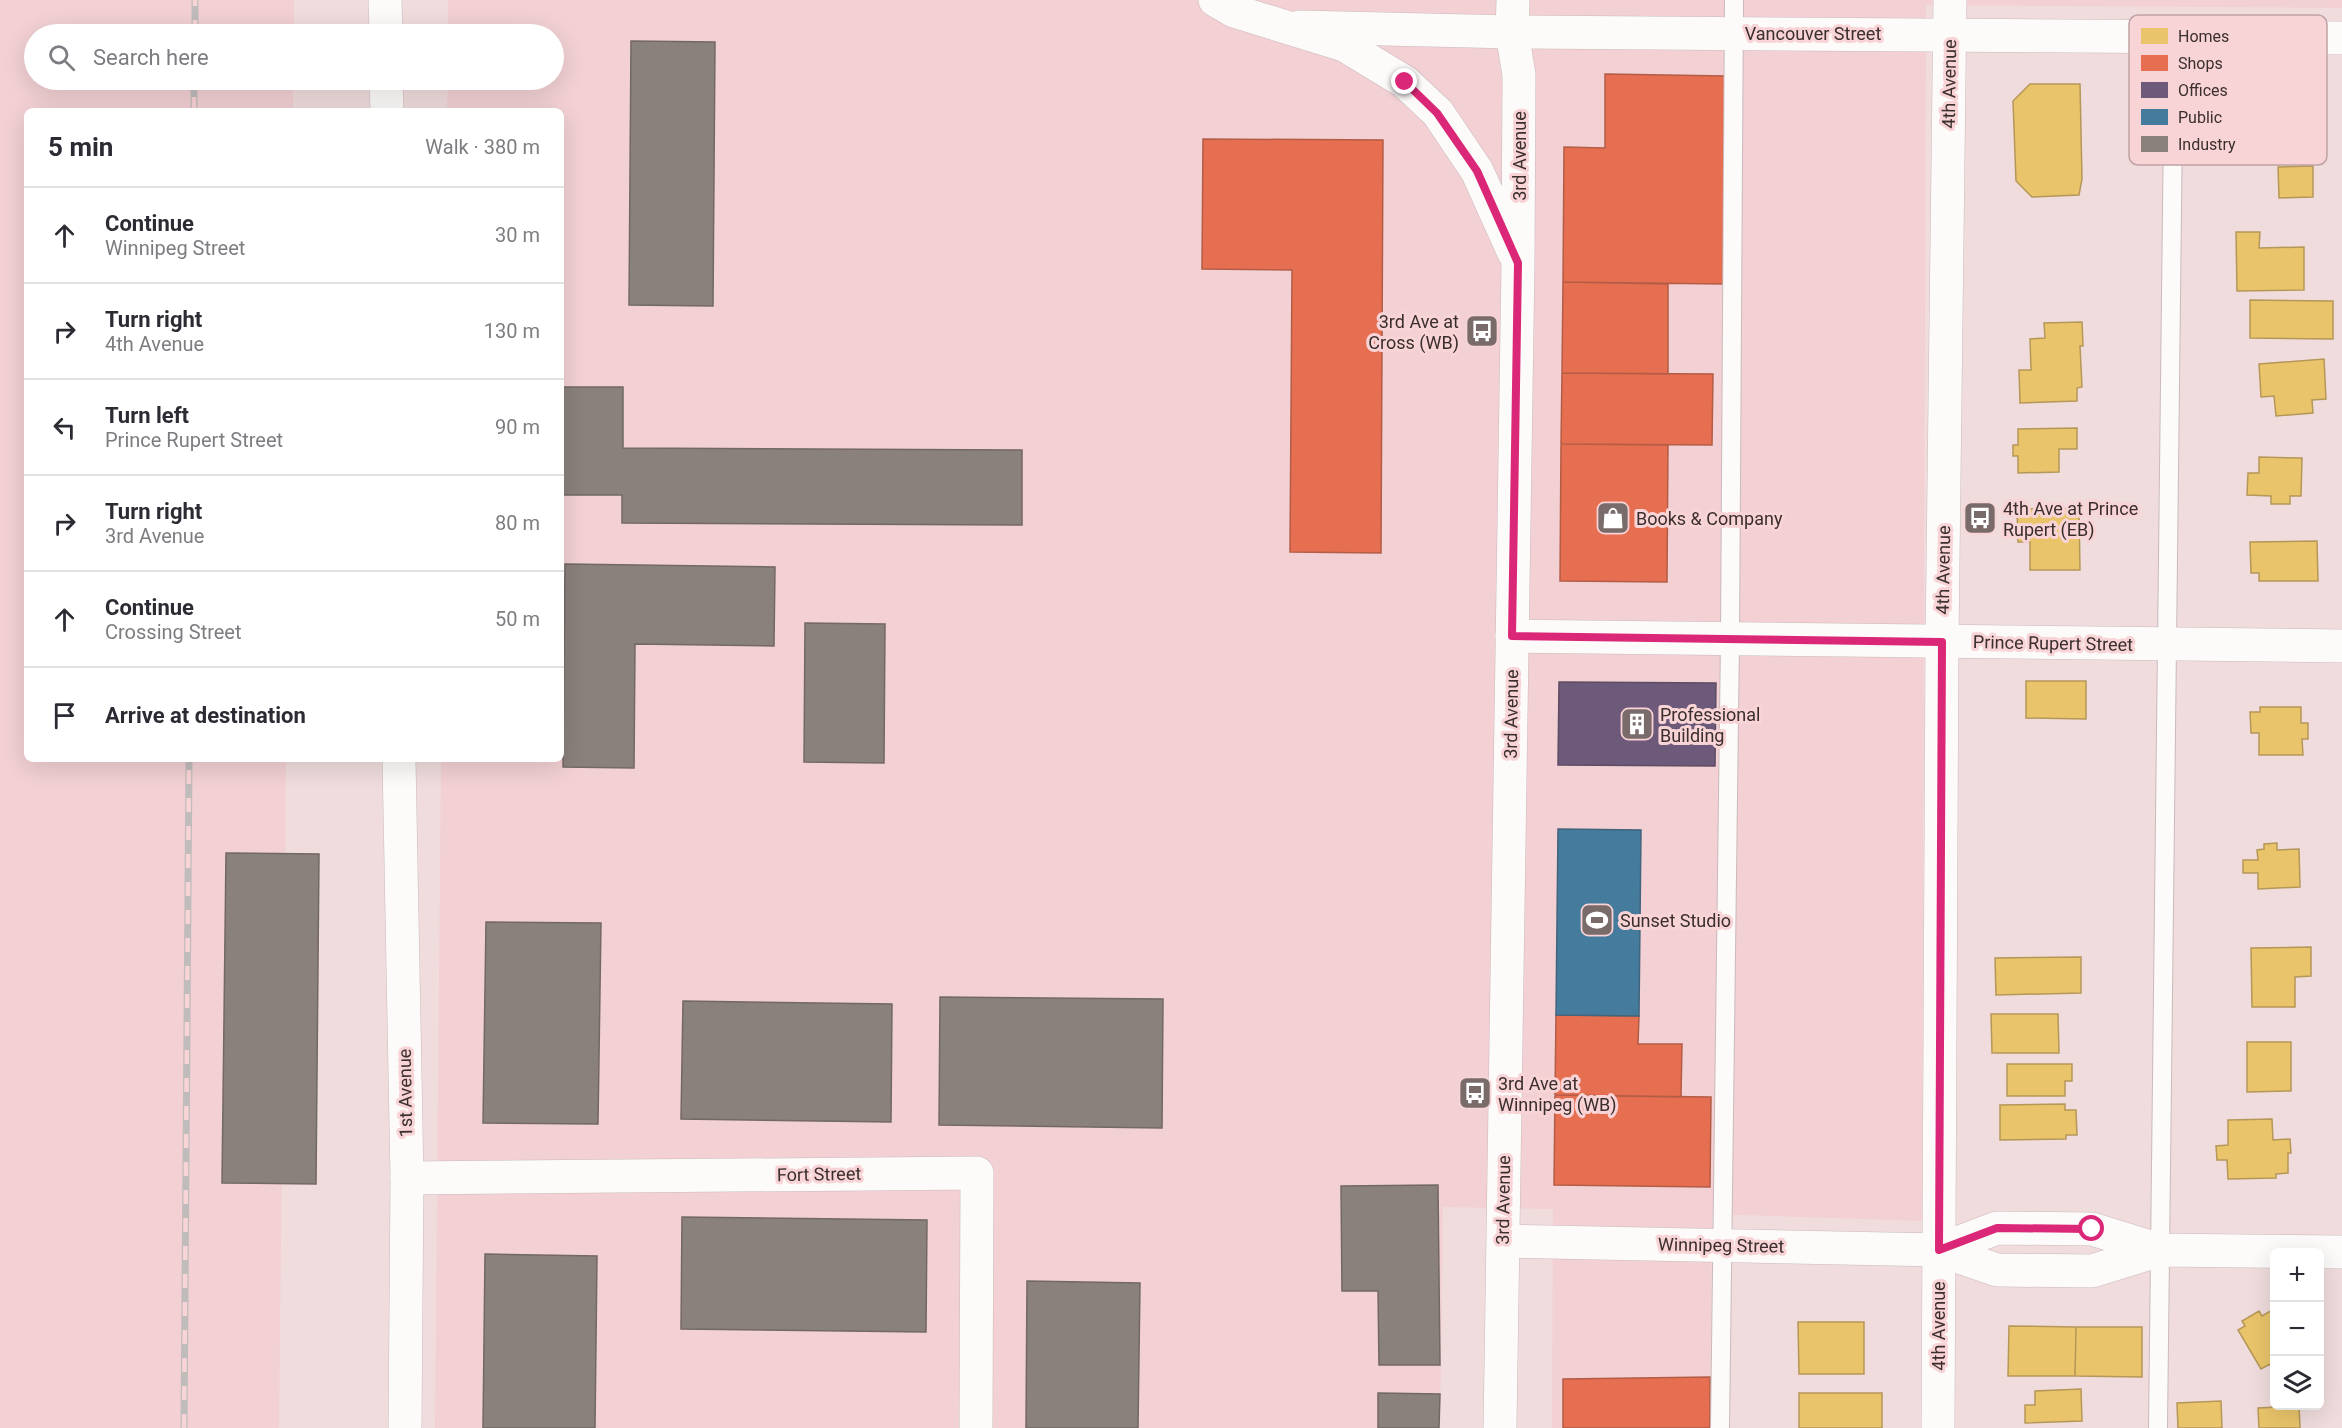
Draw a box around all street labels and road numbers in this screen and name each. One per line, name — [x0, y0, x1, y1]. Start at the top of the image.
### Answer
street label: Vancouver Street — [1745, 23, 1881, 44]
street label: 4th Avenue — [1938, 39, 1960, 129]
street label: 3rd Avenue — [1509, 111, 1530, 201]
street label: 4th Avenue — [1932, 525, 1954, 615]
street label: Prince Rupert Street — [1973, 631, 2133, 655]
street label: 3rd Avenue — [1500, 669, 1522, 759]
street label: 1st Avenue — [394, 1049, 416, 1137]
street label: 3rd Avenue — [1492, 1155, 1514, 1245]
street label: Fort Street — [777, 1163, 861, 1185]
street label: Winnipeg Street — [1658, 1233, 1784, 1257]
street label: 4th Avenue — [1928, 1281, 1949, 1371]

